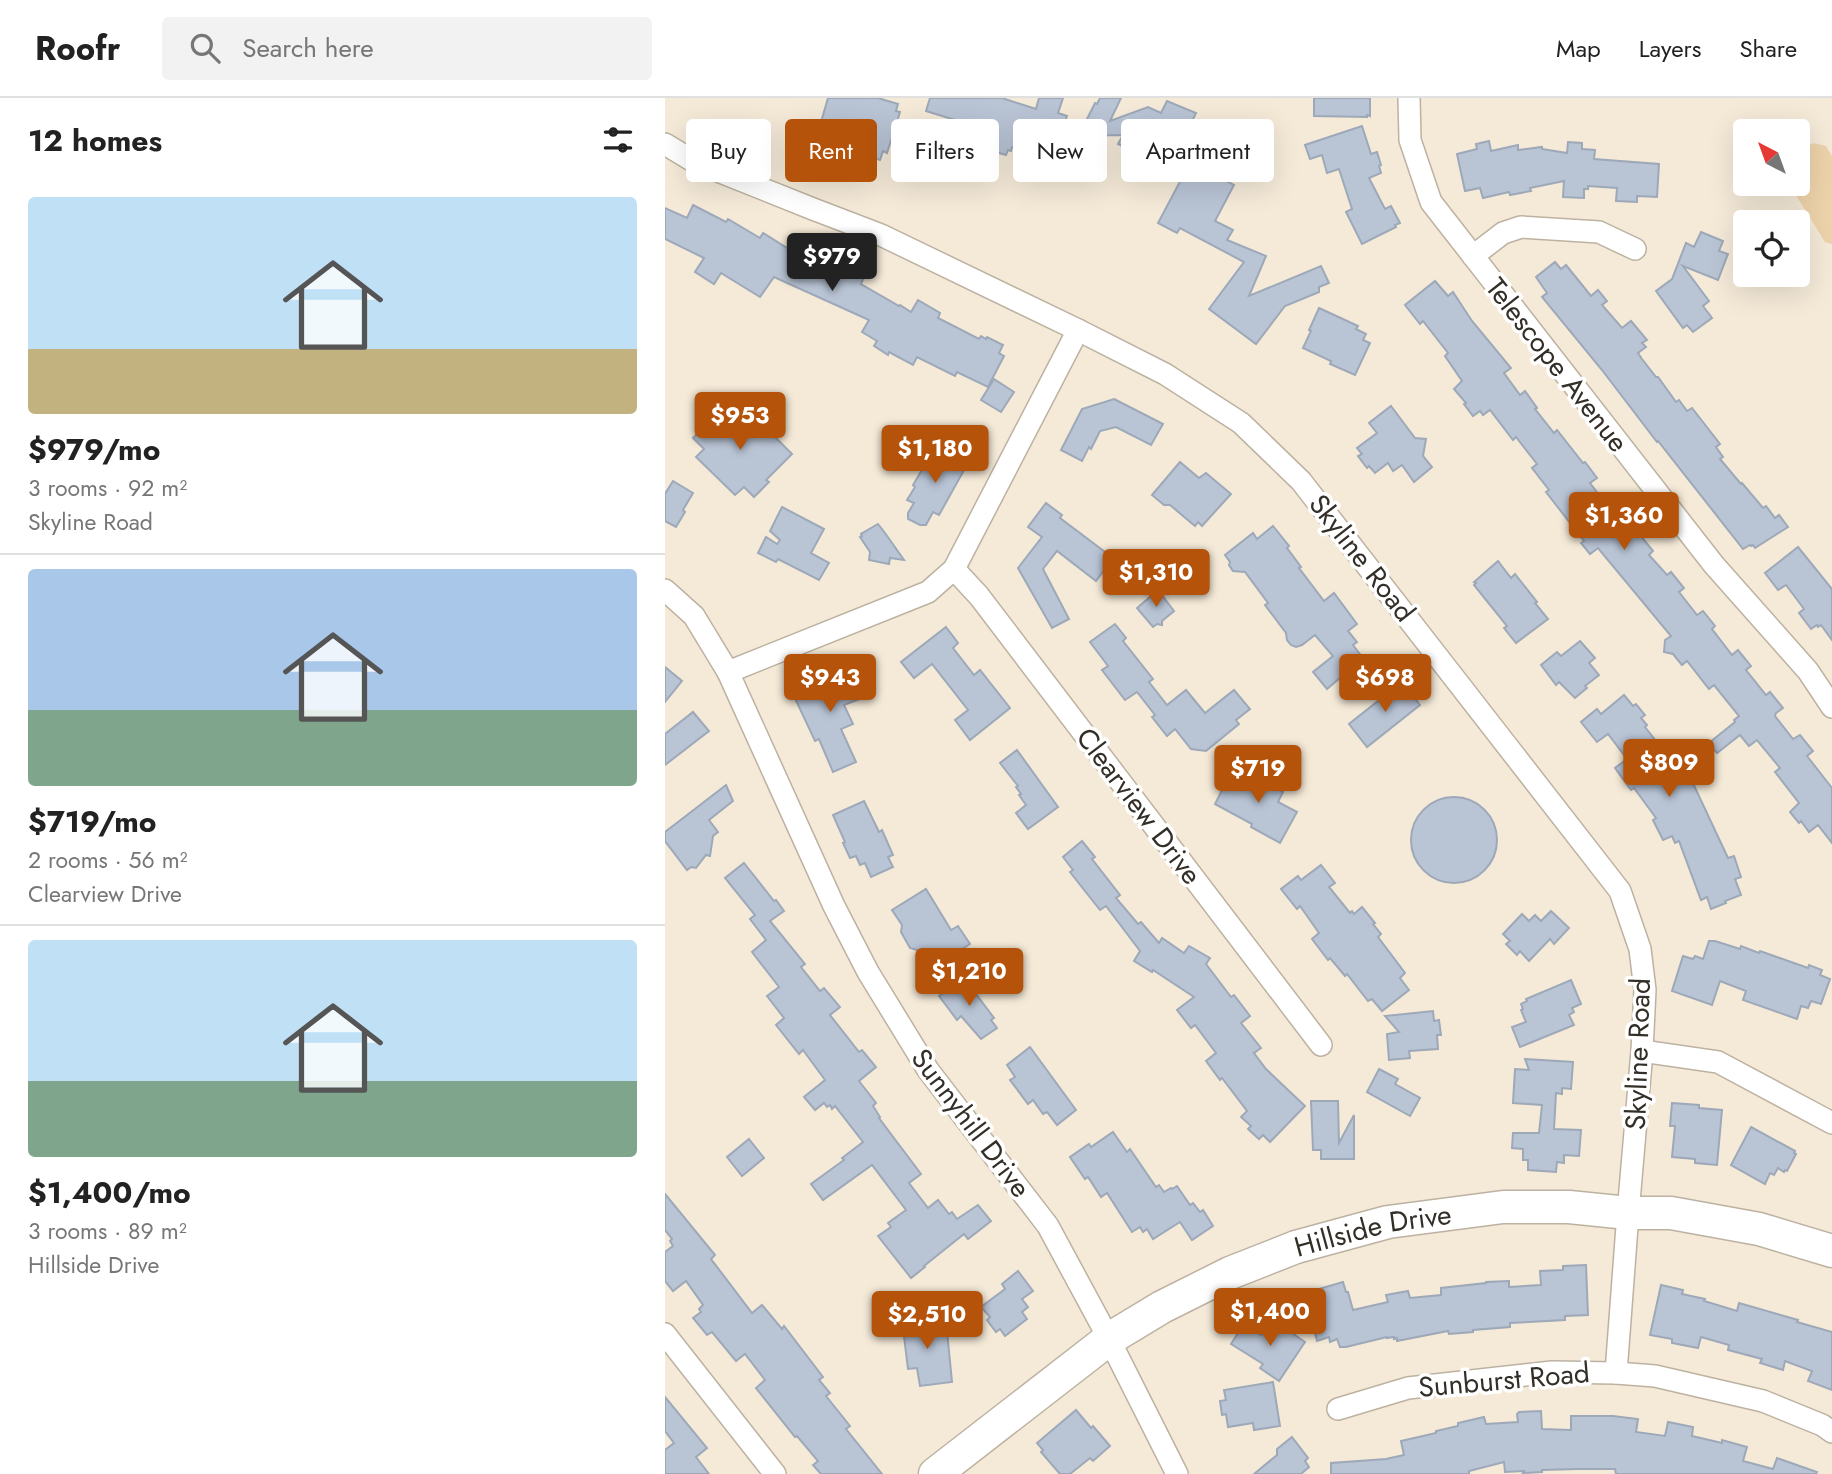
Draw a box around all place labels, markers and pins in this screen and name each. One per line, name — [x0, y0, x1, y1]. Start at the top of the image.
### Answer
pin: $979 — [791, 234, 873, 293]
pin: $953 — [699, 392, 781, 452]
pin: $1,180 — [878, 426, 992, 485]
pin: $1,360 — [1567, 492, 1681, 552]
pin: $1,310 — [1099, 550, 1213, 609]
pin: $943 — [789, 654, 871, 714]
pin: $698 — [1344, 654, 1426, 714]
pin: $809 — [1628, 740, 1710, 799]
pin: $719 — [1217, 746, 1299, 805]
pin: $1,210 — [912, 948, 1026, 1008]
pin: $1,400 — [1213, 1288, 1327, 1348]
pin: $2,510 — [870, 1292, 984, 1351]

